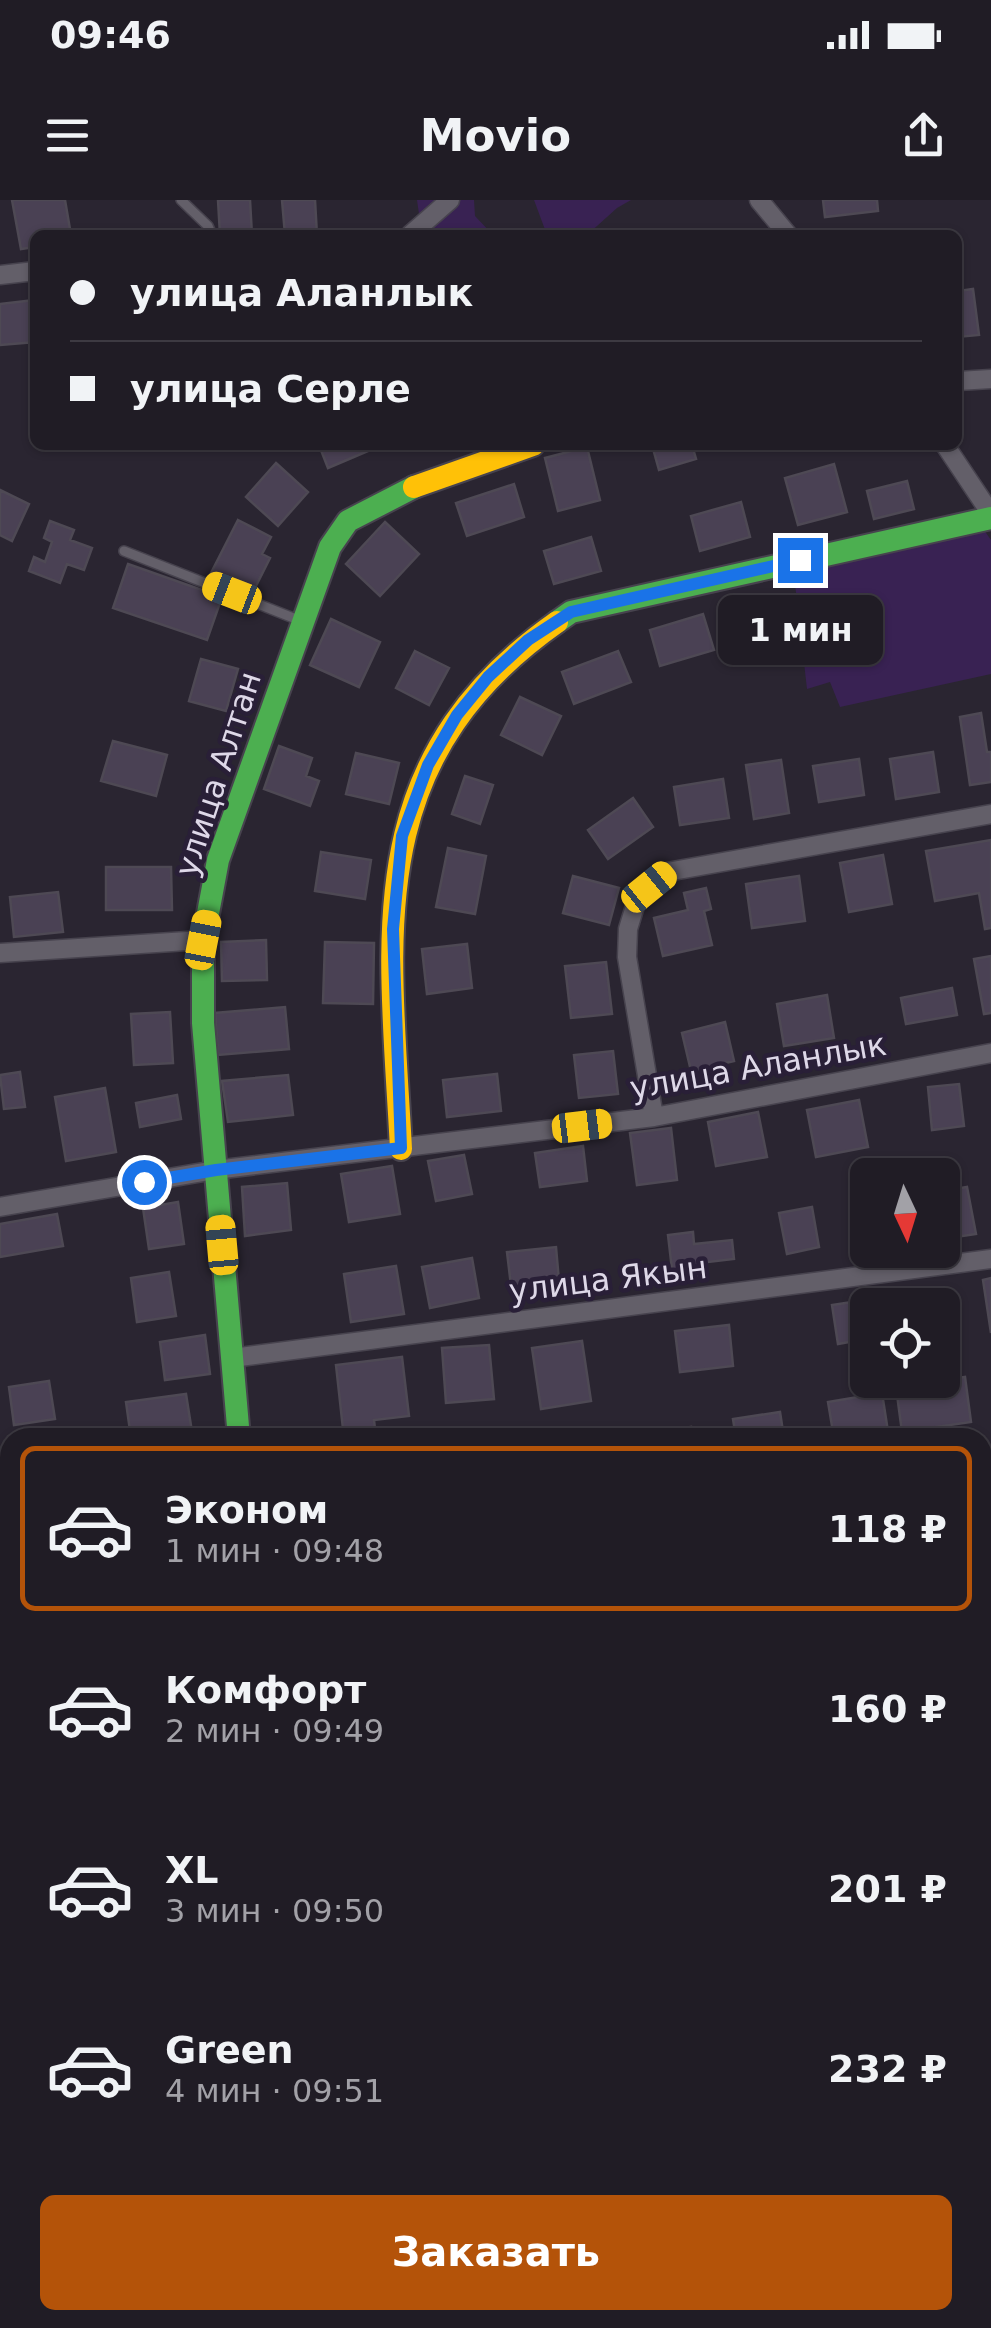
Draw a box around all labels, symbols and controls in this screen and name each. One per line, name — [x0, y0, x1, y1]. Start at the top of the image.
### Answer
text: 09:46 — [50, 13, 171, 57]
icon: menu — [40, 108, 95, 163]
icon: share — [896, 108, 951, 163]
text: Movio — [420, 109, 571, 162]
text: улица Аланлык — [130, 271, 473, 315]
text: улица Серле — [130, 367, 411, 411]
route end — [778, 538, 823, 583]
car — [199, 568, 265, 618]
callout: 1 мин — [718, 595, 882, 665]
text: 1 мин — [748, 611, 853, 649]
street label: улица Алтан — [167, 667, 269, 881]
car — [616, 856, 682, 918]
car — [183, 908, 223, 972]
street label: улица Аланлык — [627, 1025, 889, 1107]
car — [550, 1107, 614, 1145]
north arrow — [850, 1158, 960, 1268]
map controls — [850, 1158, 960, 1398]
route start — [122, 1160, 167, 1205]
car — [204, 1214, 240, 1276]
street label: улица Якын — [507, 1248, 709, 1310]
button: locate — [850, 1288, 960, 1398]
icon: car — [45, 1484, 135, 1574]
text: Эконом — [165, 1488, 328, 1532]
text: 118 ₽ — [828, 1507, 947, 1551]
text: 1 мин · 09:48 — [165, 1532, 384, 1570]
icon: car — [45, 1664, 135, 1754]
text: Комфорт — [165, 1668, 366, 1712]
text: 160 ₽ — [828, 1687, 947, 1731]
text: 2 мин · 09:49 — [165, 1712, 384, 1750]
icon: car — [45, 1844, 135, 1934]
text: XL — [165, 1848, 219, 1892]
text: 201 ₽ — [828, 1867, 947, 1911]
text: 3 мин · 09:50 — [165, 1892, 384, 1930]
icon: car — [45, 2024, 135, 2114]
text: Green — [165, 2028, 294, 2072]
text: 232 ₽ — [828, 2047, 947, 2091]
text: 4 мин · 09:51 — [165, 2072, 384, 2110]
button: Заказать — [40, 2195, 952, 2310]

